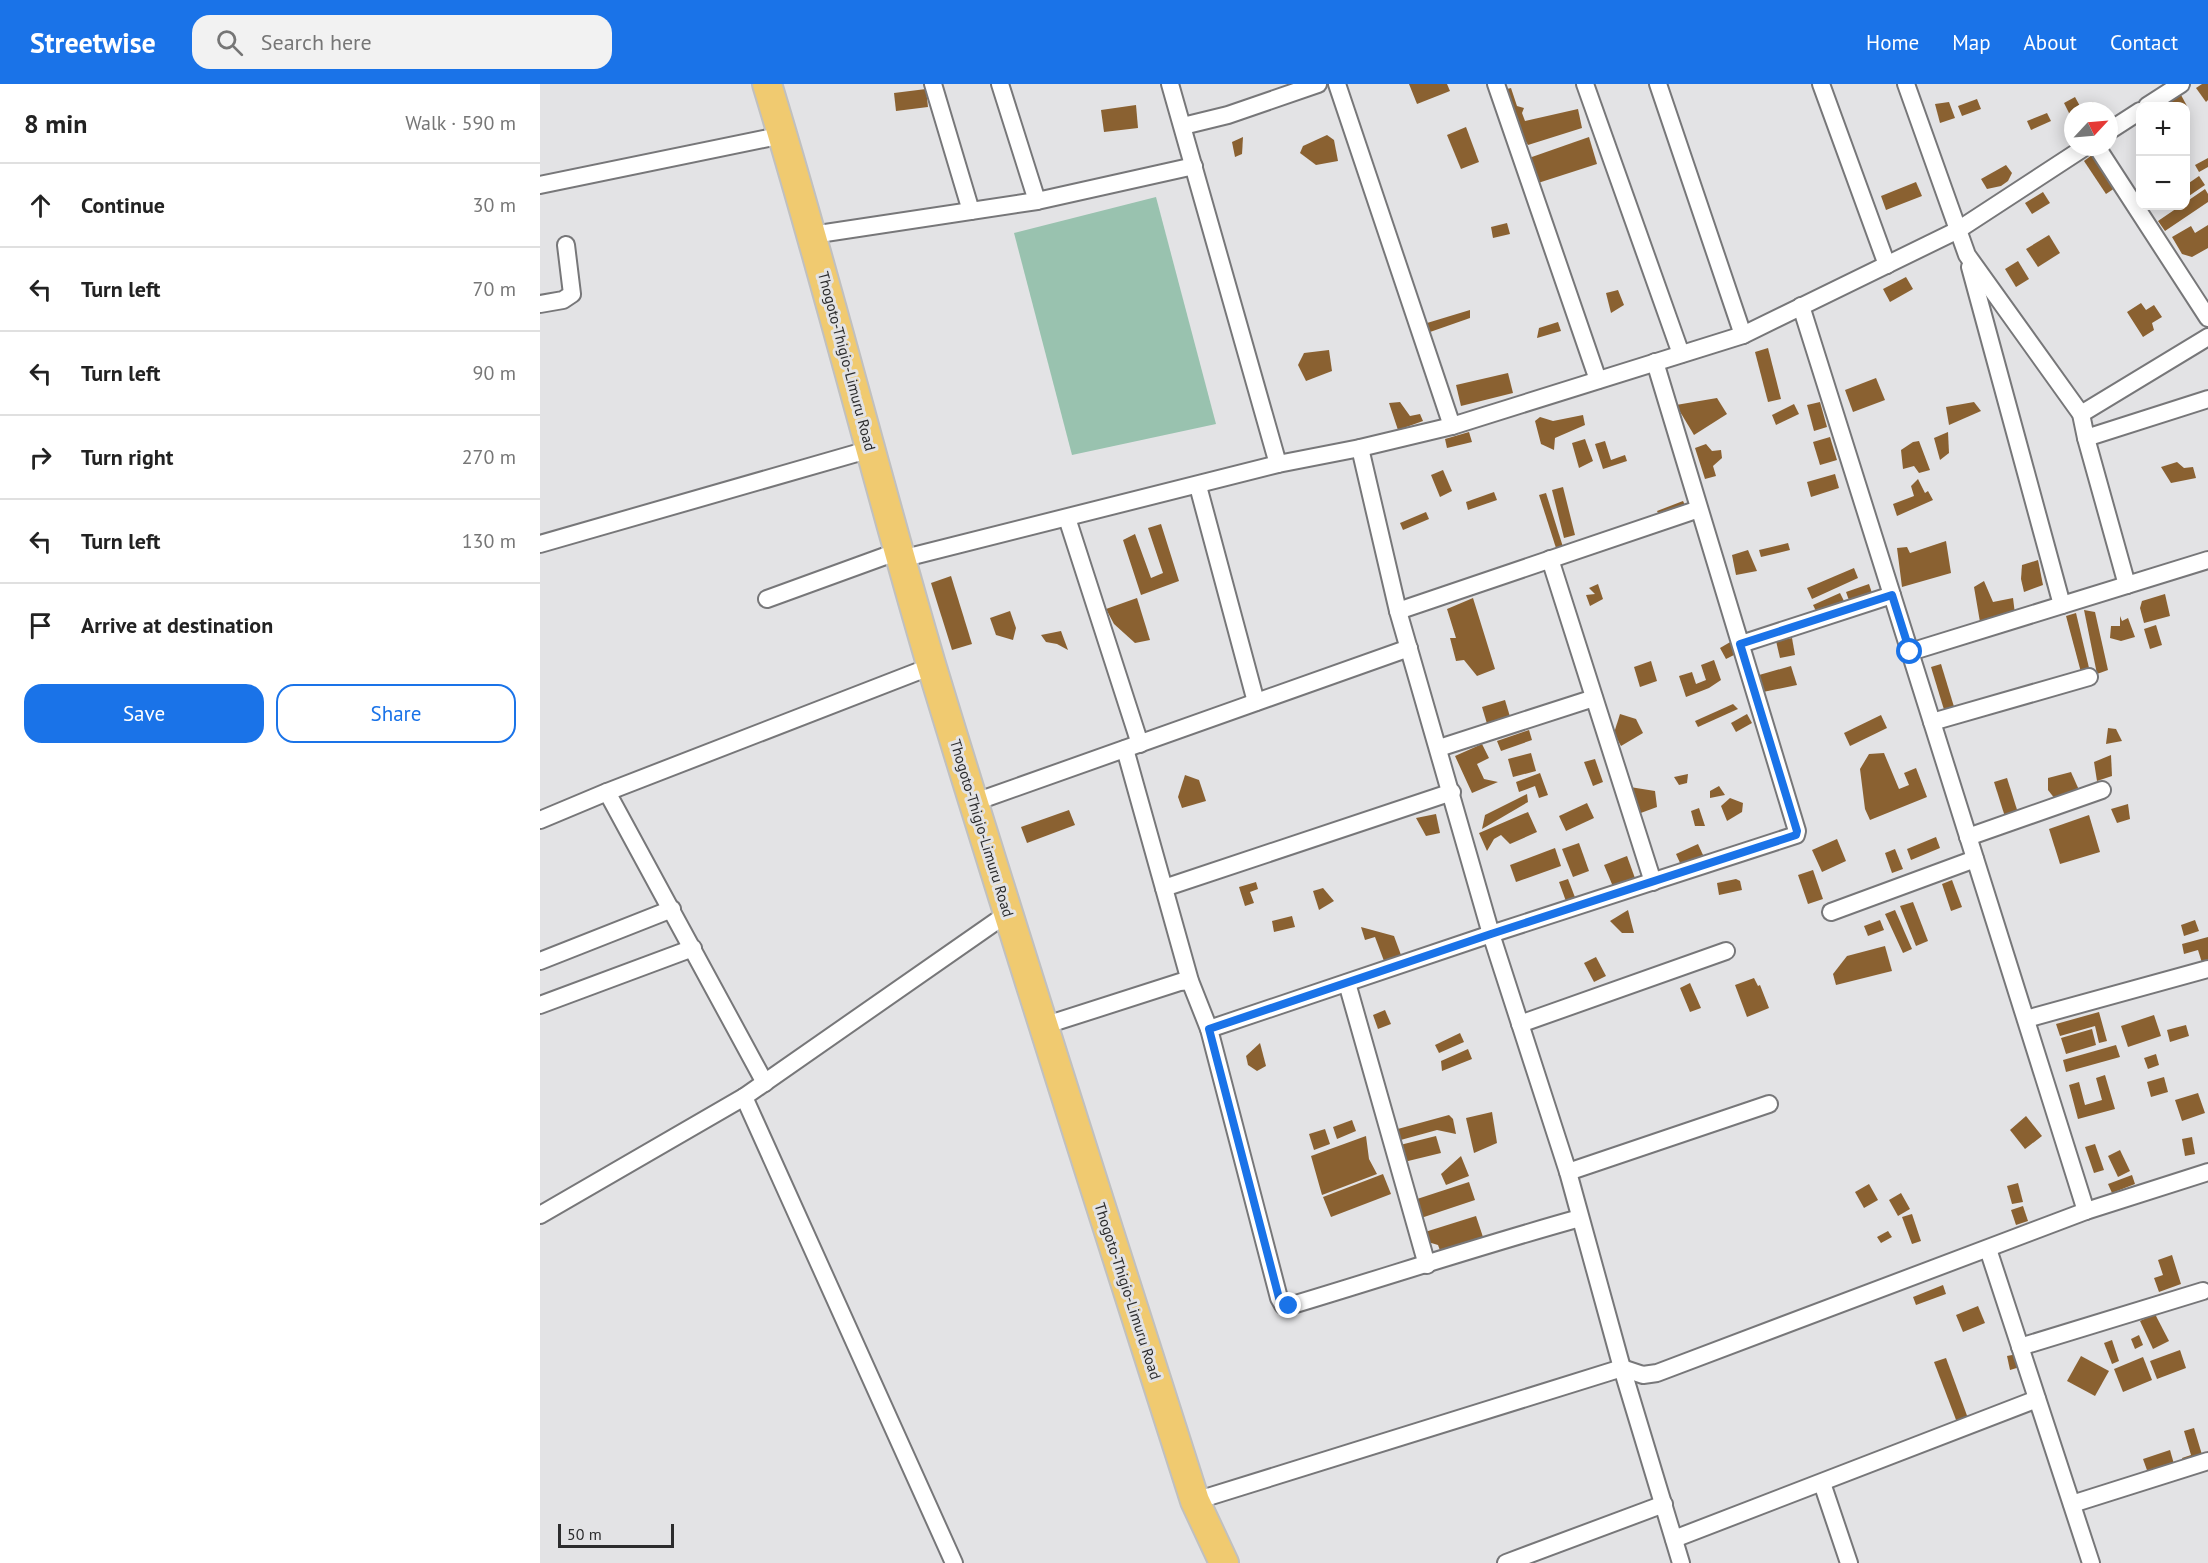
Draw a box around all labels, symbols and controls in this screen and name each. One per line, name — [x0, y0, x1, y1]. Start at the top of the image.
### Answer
search box — [192, 15, 612, 69]
text: Streetwise — [30, 24, 156, 61]
icon: search — [213, 26, 246, 59]
text: Search here — [261, 28, 372, 56]
text: Home — [1866, 29, 1919, 56]
text: Map — [1952, 29, 1991, 56]
text: About — [2024, 29, 2077, 56]
text: Contact — [2110, 29, 2178, 56]
north arrow — [2064, 102, 2118, 156]
map controls — [2136, 102, 2190, 210]
button: + — [2136, 102, 2190, 156]
text: 8 min — [24, 107, 87, 140]
text: Walk · 590 m — [405, 110, 516, 136]
button: − — [2136, 156, 2190, 210]
icon: ahead — [24, 189, 57, 222]
text: Continue — [81, 191, 165, 219]
text: 30 m — [473, 192, 516, 218]
street label: Thogoto-Thigio-Limuru Road — [814, 269, 880, 453]
icon: left — [24, 273, 57, 306]
text: Turn left — [81, 275, 161, 303]
text: 70 m — [473, 276, 516, 302]
icon: left — [24, 357, 57, 390]
text: Turn left — [81, 359, 161, 387]
text: 90 m — [473, 360, 516, 386]
icon: right — [24, 441, 57, 474]
text: Turn right — [81, 443, 173, 471]
text: 270 m — [462, 444, 516, 470]
icon: left — [24, 525, 57, 558]
text: Turn left — [81, 527, 161, 555]
text: 130 m — [462, 528, 516, 554]
icon: arrive — [24, 609, 57, 642]
text: Arrive at destination — [81, 611, 273, 639]
route start — [1896, 638, 1922, 664]
button: Save — [24, 684, 264, 743]
button: Share — [276, 684, 516, 743]
street label: Thogoto-Thigio-Limuru Road — [946, 737, 1018, 919]
street label: Thogoto-Thigio-Limuru Road — [1090, 1200, 1166, 1382]
route end — [1275, 1292, 1301, 1318]
scale bar — [558, 1521, 674, 1548]
text: 50 m — [567, 1524, 602, 1544]

